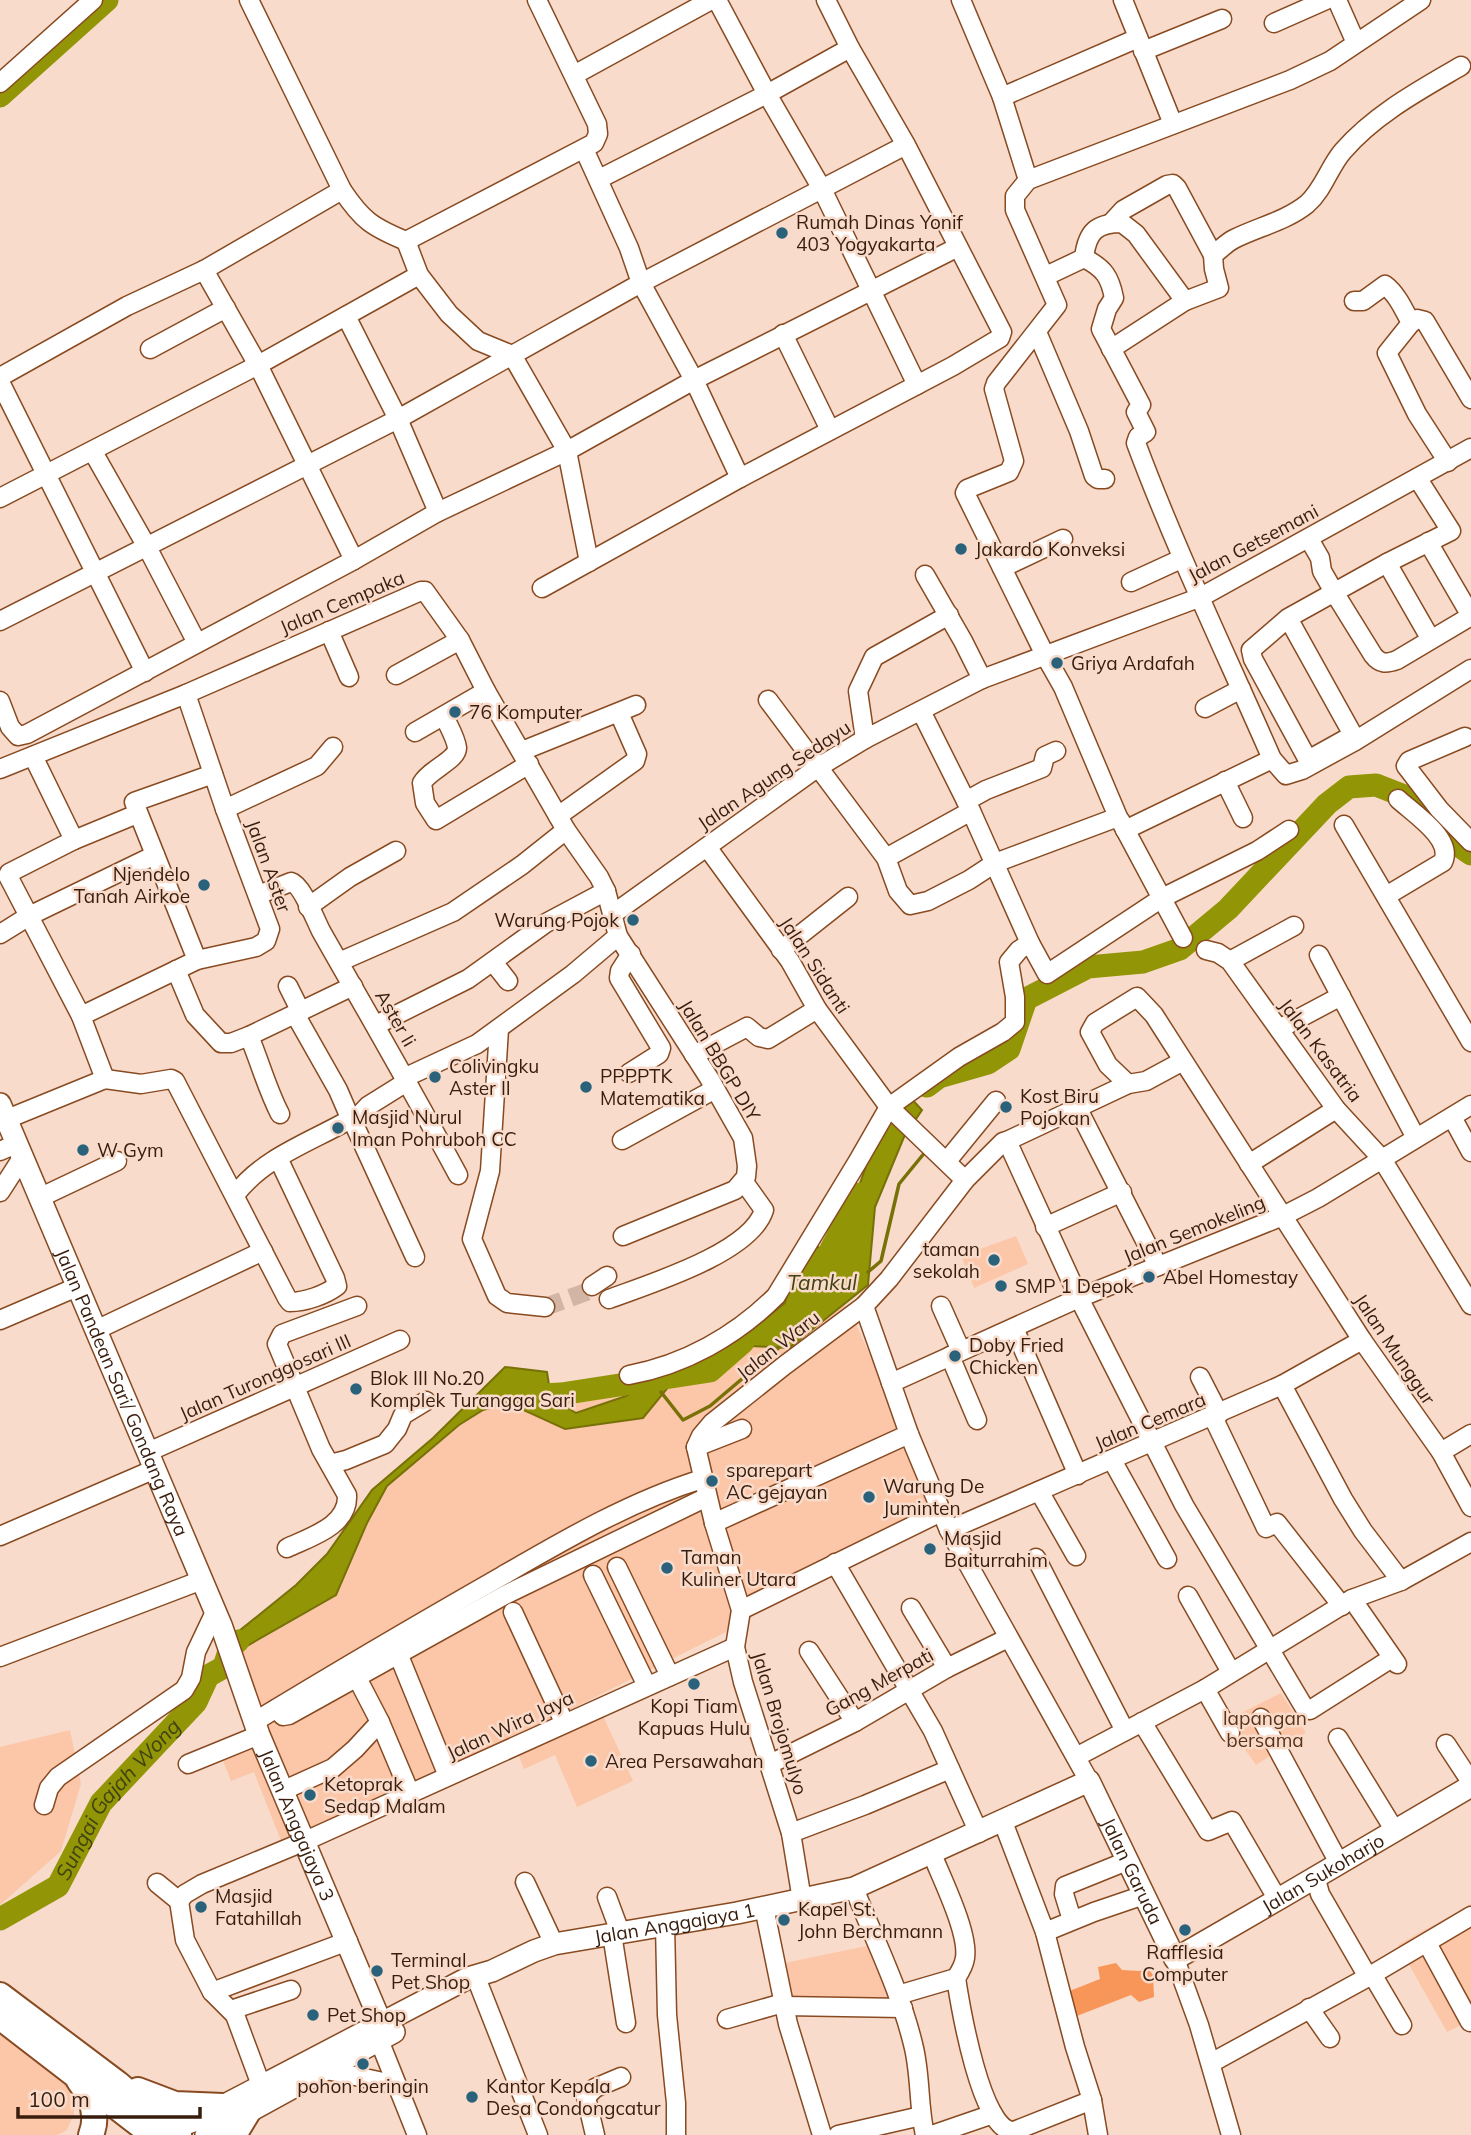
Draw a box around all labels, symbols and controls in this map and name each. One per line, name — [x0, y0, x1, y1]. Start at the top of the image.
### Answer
place label: Rumah Dinas Yonif 403 Yogyakarta — [796, 210, 963, 256]
marker: Rumah Dinas Yonif 403 Yogyakarta — [774, 225, 790, 241]
street label: Jalan Getsemani — [1184, 499, 1322, 587]
place label: Jakardo Konveksi — [975, 537, 1125, 561]
marker: Jakardo Konveksi — [953, 541, 969, 557]
street label: Jalan Cempaka — [276, 565, 408, 639]
place label: Griya Ardafah — [1071, 651, 1195, 675]
marker: Griya Ardafah — [1049, 655, 1065, 671]
place label: 76 Komputer — [469, 700, 582, 724]
marker: 76 Komputer — [447, 704, 463, 720]
street label: Jalan Agung Sedayu — [693, 715, 855, 835]
street label: Jalan Aster — [241, 816, 297, 916]
place label: Njendelo Tanah Airkoe — [74, 862, 190, 908]
marker: Njendelo Tanah Airkoe — [196, 877, 212, 893]
place label: Warung Pojok — [494, 908, 619, 932]
marker: Warung Pojok — [625, 912, 641, 928]
street label: Jalan Sidanti — [775, 912, 855, 1018]
street label: Aster Ii — [370, 985, 422, 1051]
street label: Jalan Kasatria — [1274, 993, 1368, 1107]
street label: Jalan BBGP DIY — [674, 995, 766, 1125]
place label: Colivingku Aster II — [449, 1054, 539, 1100]
place label: PPPPTK Matematika — [600, 1064, 705, 1110]
marker: Colivingku Aster II — [427, 1069, 443, 1085]
marker: PPPPTK Matematika — [578, 1079, 594, 1095]
place label: Kost Biru Pojokan — [1020, 1084, 1099, 1130]
marker: Kost Biru Pojokan — [998, 1099, 1014, 1115]
place label: Masjid Nurul Iman Pohruboh CC — [352, 1105, 517, 1151]
marker: Masjid Nurul Iman Pohruboh CC — [330, 1120, 346, 1136]
place label: W Gym — [97, 1138, 164, 1162]
marker: W Gym — [75, 1142, 91, 1158]
street label: Jalan Semokeling — [1120, 1190, 1268, 1268]
place label: taman sekolah — [913, 1237, 980, 1283]
street label: Jalan Pandean Sari/ Gondang Raya — [51, 1245, 194, 1540]
marker: taman sekolah — [986, 1252, 1002, 1268]
place label: Abel Homestay — [1163, 1265, 1298, 1289]
water label: Tamkul — [787, 1269, 857, 1295]
marker: Abel Homestay — [1141, 1269, 1157, 1285]
place label: SMP 1 Depok — [1015, 1274, 1134, 1298]
marker: SMP 1 Depok — [993, 1278, 1009, 1294]
street label: Jalan Munggur — [1349, 1289, 1441, 1409]
street label: Jalan Waru — [732, 1305, 824, 1385]
street label: Jalan Turonggosari III — [176, 1328, 354, 1426]
place label: Doby Fried Chicken — [969, 1333, 1064, 1379]
marker: Doby Fried Chicken — [947, 1348, 963, 1364]
place label: Blok III No.20 Komplek Turangga Sari — [370, 1366, 575, 1412]
marker: Blok III No.20 Komplek Turangga Sari — [348, 1381, 364, 1397]
street label: Jalan Cemara — [1091, 1387, 1209, 1455]
place label: sparepart AC gejayan — [726, 1458, 828, 1504]
marker: sparepart AC gejayan — [704, 1473, 720, 1489]
place label: Warung De Juminten — [883, 1474, 984, 1520]
marker: Warung De Juminten — [861, 1489, 877, 1505]
place label: Masjid Baiturrahim — [944, 1526, 1048, 1572]
marker: Masjid Baiturrahim — [922, 1541, 938, 1557]
place label: Taman Kuliner Utara — [681, 1545, 796, 1591]
marker: Taman Kuliner Utara — [659, 1560, 675, 1576]
street label: Gang Merpati — [821, 1642, 937, 1722]
street label: Jalan Brojomulyo — [747, 1648, 813, 1798]
marker: Kopi Tiam Kapuas Hulu — [686, 1676, 702, 1692]
street label: Jalan Wira Jaya — [443, 1685, 577, 1765]
place label: Kopi Tiam Kapuas Hulu — [638, 1694, 750, 1740]
park label: lapangan bersama — [1223, 1706, 1307, 1752]
water label: Sungai Gajah Wong — [49, 1713, 186, 1884]
street label: Jalan Anggajaya 3 — [254, 1745, 340, 1905]
place label: Area Persawahan — [605, 1749, 764, 1773]
marker: Area Persawahan — [583, 1753, 599, 1769]
place label: Ketoprak Sedap Malam — [324, 1772, 446, 1818]
marker: Ketoprak Sedap Malam — [302, 1787, 318, 1803]
street label: Jalan Garuda — [1096, 1813, 1168, 1928]
street label: Jalan Sukoharjo — [1257, 1828, 1389, 1918]
place label: Masjid Fatahillah — [215, 1884, 302, 1930]
place label: Kapel St. John Berchmann — [798, 1897, 943, 1943]
street label: Jalan Anggajaya 1 — [592, 1898, 757, 1949]
marker: Masjid Fatahillah — [193, 1899, 209, 1915]
marker: Kapel St. John Berchmann — [776, 1912, 792, 1928]
marker: Rafflesia Computer — [1177, 1922, 1193, 1938]
place label: Rafflesia Computer — [1142, 1940, 1228, 1986]
place label: Terminal Pet Shop — [391, 1948, 470, 1994]
marker: Terminal Pet Shop — [369, 1963, 385, 1979]
place label: Pet Shop — [327, 2003, 406, 2027]
marker: Pet Shop — [305, 2007, 321, 2023]
marker: pohon beringin — [355, 2056, 371, 2072]
place label: pohon beringin — [297, 2074, 429, 2098]
place label: Kantor Kepala Desa Condongcatur — [486, 2074, 661, 2120]
scale bar — [18, 2076, 200, 2120]
text: 100 m — [28, 2086, 90, 2112]
marker: Kantor Kepala Desa Condongcatur — [464, 2089, 480, 2105]

